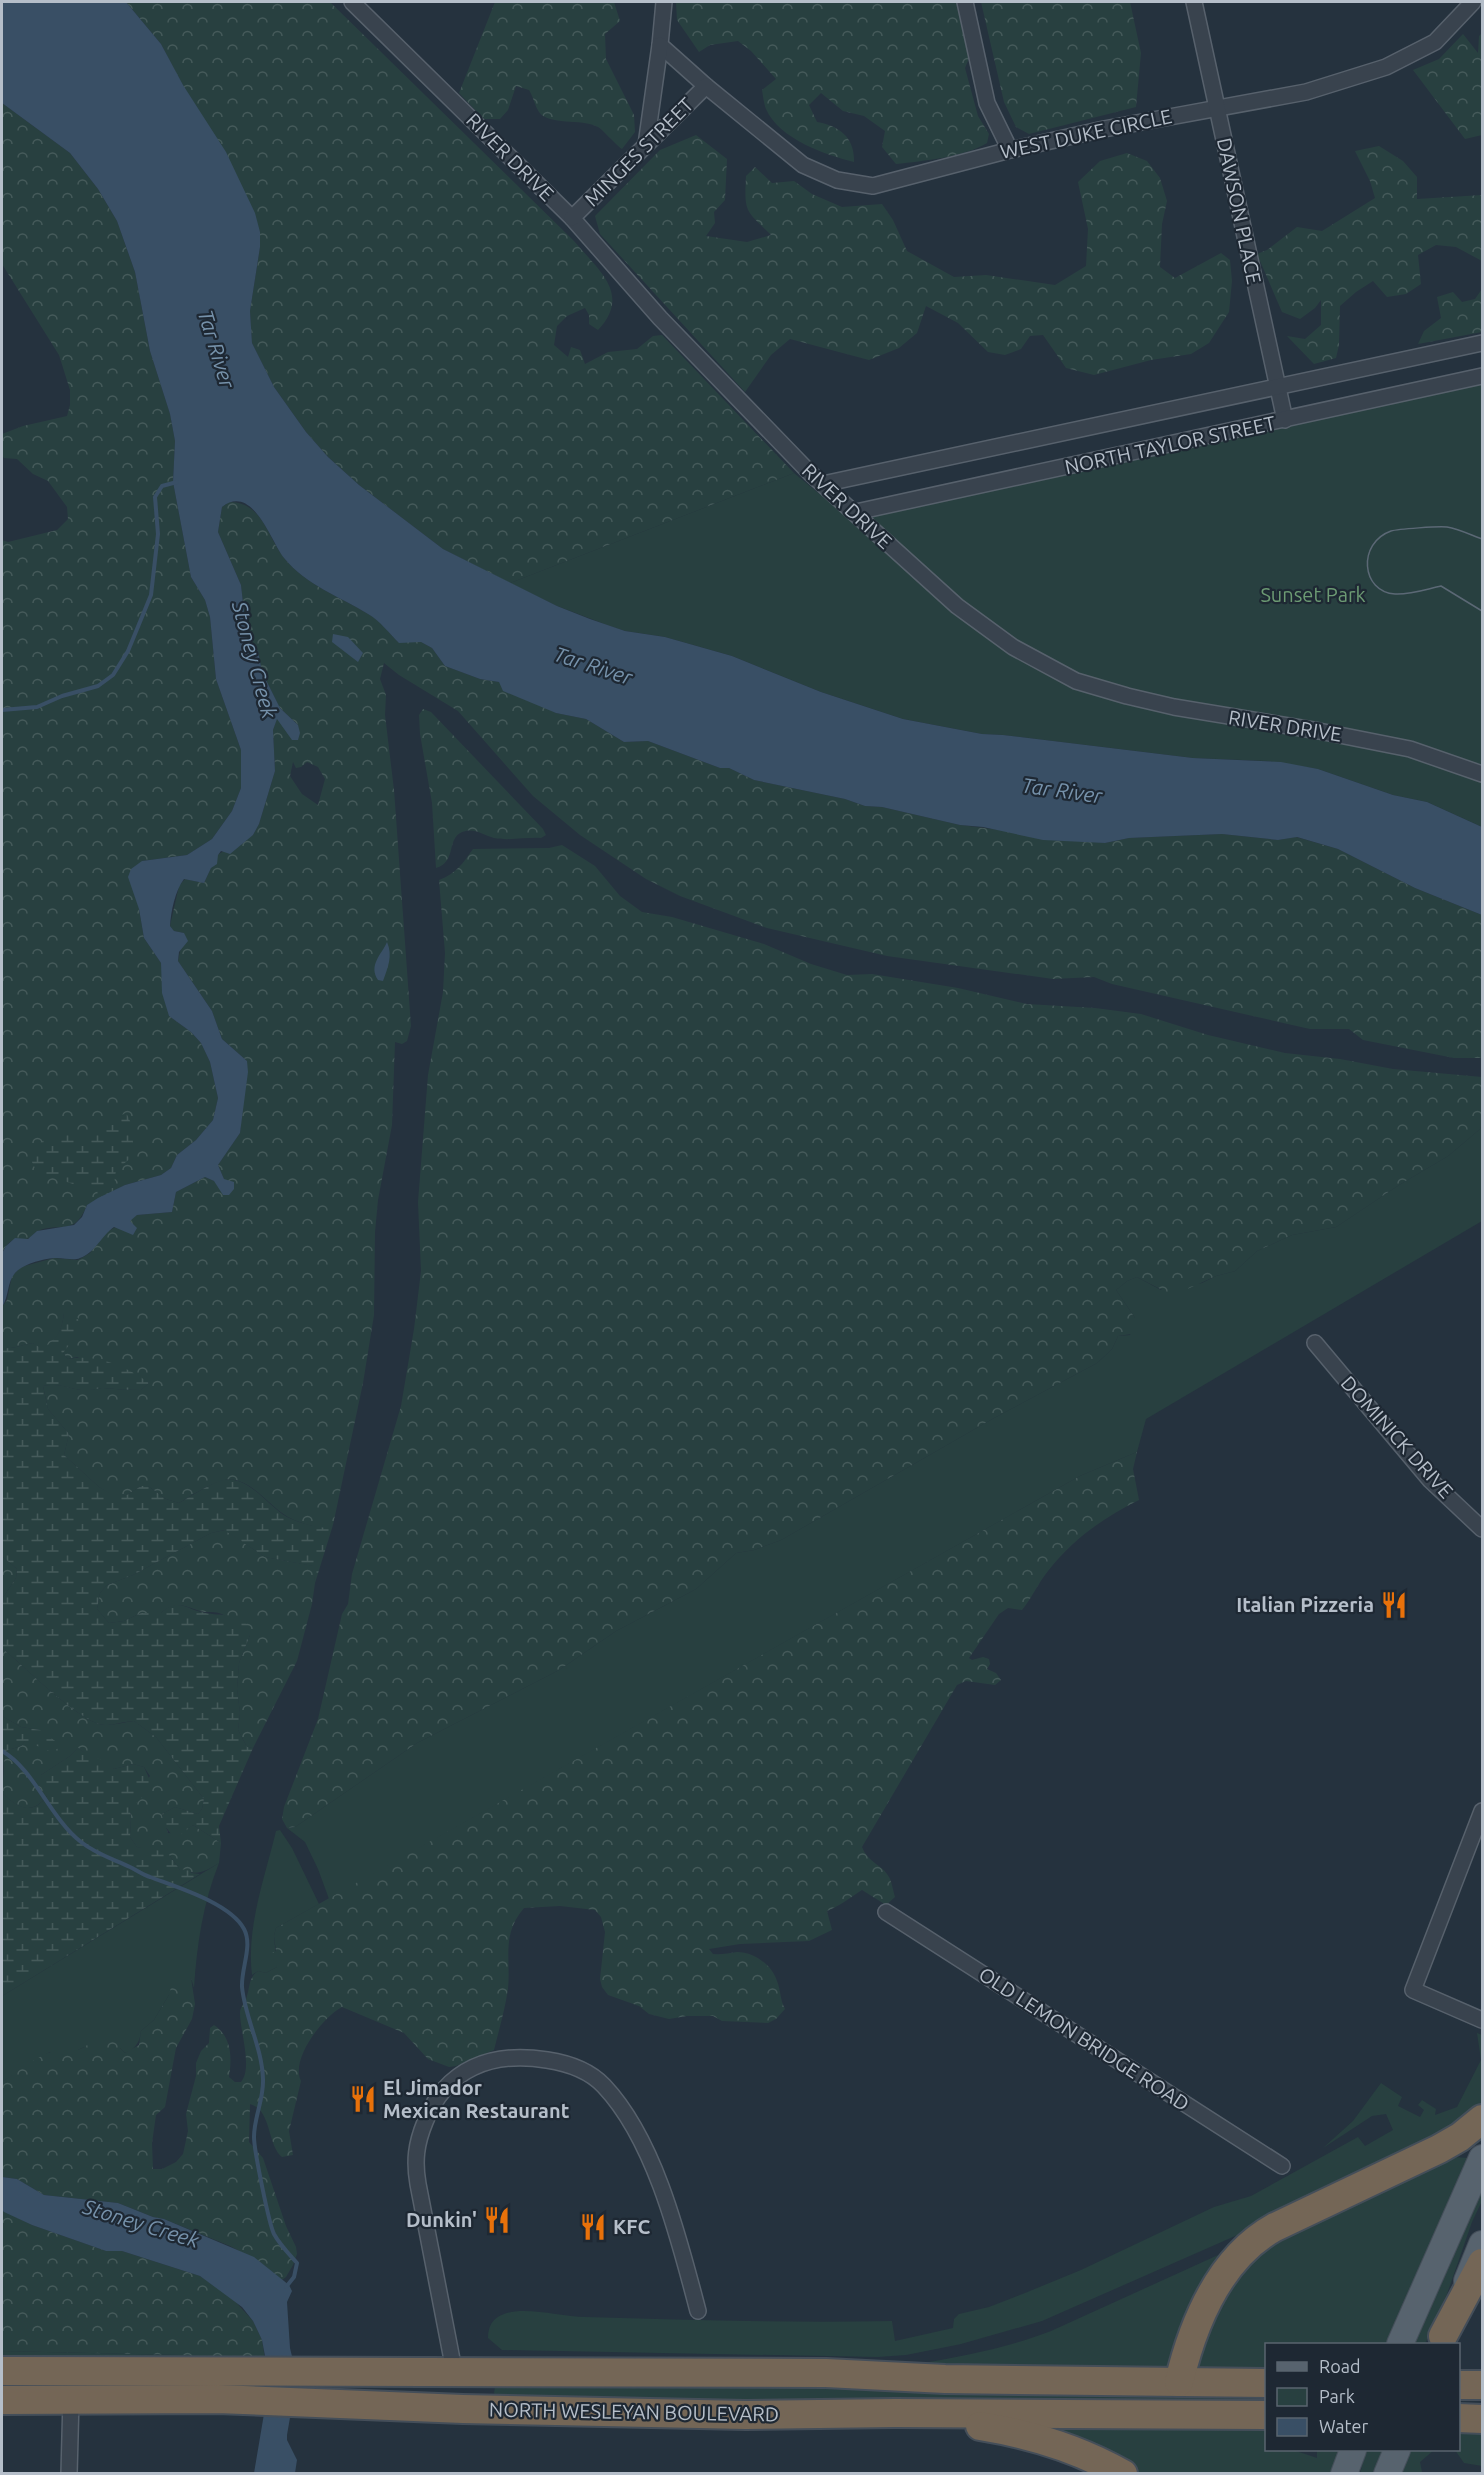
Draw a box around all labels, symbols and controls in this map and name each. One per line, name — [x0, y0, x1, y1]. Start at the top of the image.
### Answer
street label: MINGES STREET — [580, 93, 698, 211]
street label: WEST DUKE CIRCLE — [998, 104, 1174, 163]
street label: RIVER DRIVE — [462, 108, 559, 205]
street label: DAWSON PLACE — [1213, 136, 1266, 286]
water label: Tar River — [194, 307, 241, 392]
street label: NORTH TAYLOR STREET — [1062, 411, 1277, 478]
street label: RIVER DRIVE — [798, 458, 897, 553]
park label: Sunset Park — [1260, 583, 1366, 606]
water label: Stoney Creek — [228, 598, 282, 721]
water label: Tar River — [551, 641, 636, 689]
street label: RIVER DRIVE — [1227, 705, 1343, 746]
water label: Tar River — [1020, 772, 1105, 808]
street label: DOMINICK DRIVE — [1337, 1371, 1458, 1502]
restaurant icon: Italian Pizzeria — [1379, 1590, 1409, 1620]
place label: Italian Pizzeria — [1236, 1593, 1374, 1616]
street label: OLD LEMON BRIDGE ROAD — [975, 1962, 1194, 2115]
place label: El Jimador Mexican Restaurant — [383, 2076, 570, 2122]
restaurant icon: El Jimador Mexican Restaurant — [348, 2084, 378, 2114]
water label: Stoney Creek — [79, 2194, 202, 2252]
restaurant icon: Dunkin' — [482, 2205, 512, 2235]
place label: Dunkin' — [406, 2208, 477, 2231]
restaurant icon: KFC — [578, 2212, 608, 2242]
place label: KFC — [613, 2215, 650, 2238]
legend — [1265, 2343, 1460, 2451]
text: Road — [1319, 2356, 1361, 2376]
text: Park — [1319, 2386, 1355, 2406]
street label: NORTH WESLEYAN BOULEVARD — [489, 2397, 779, 2426]
text: Water — [1319, 2416, 1369, 2436]

